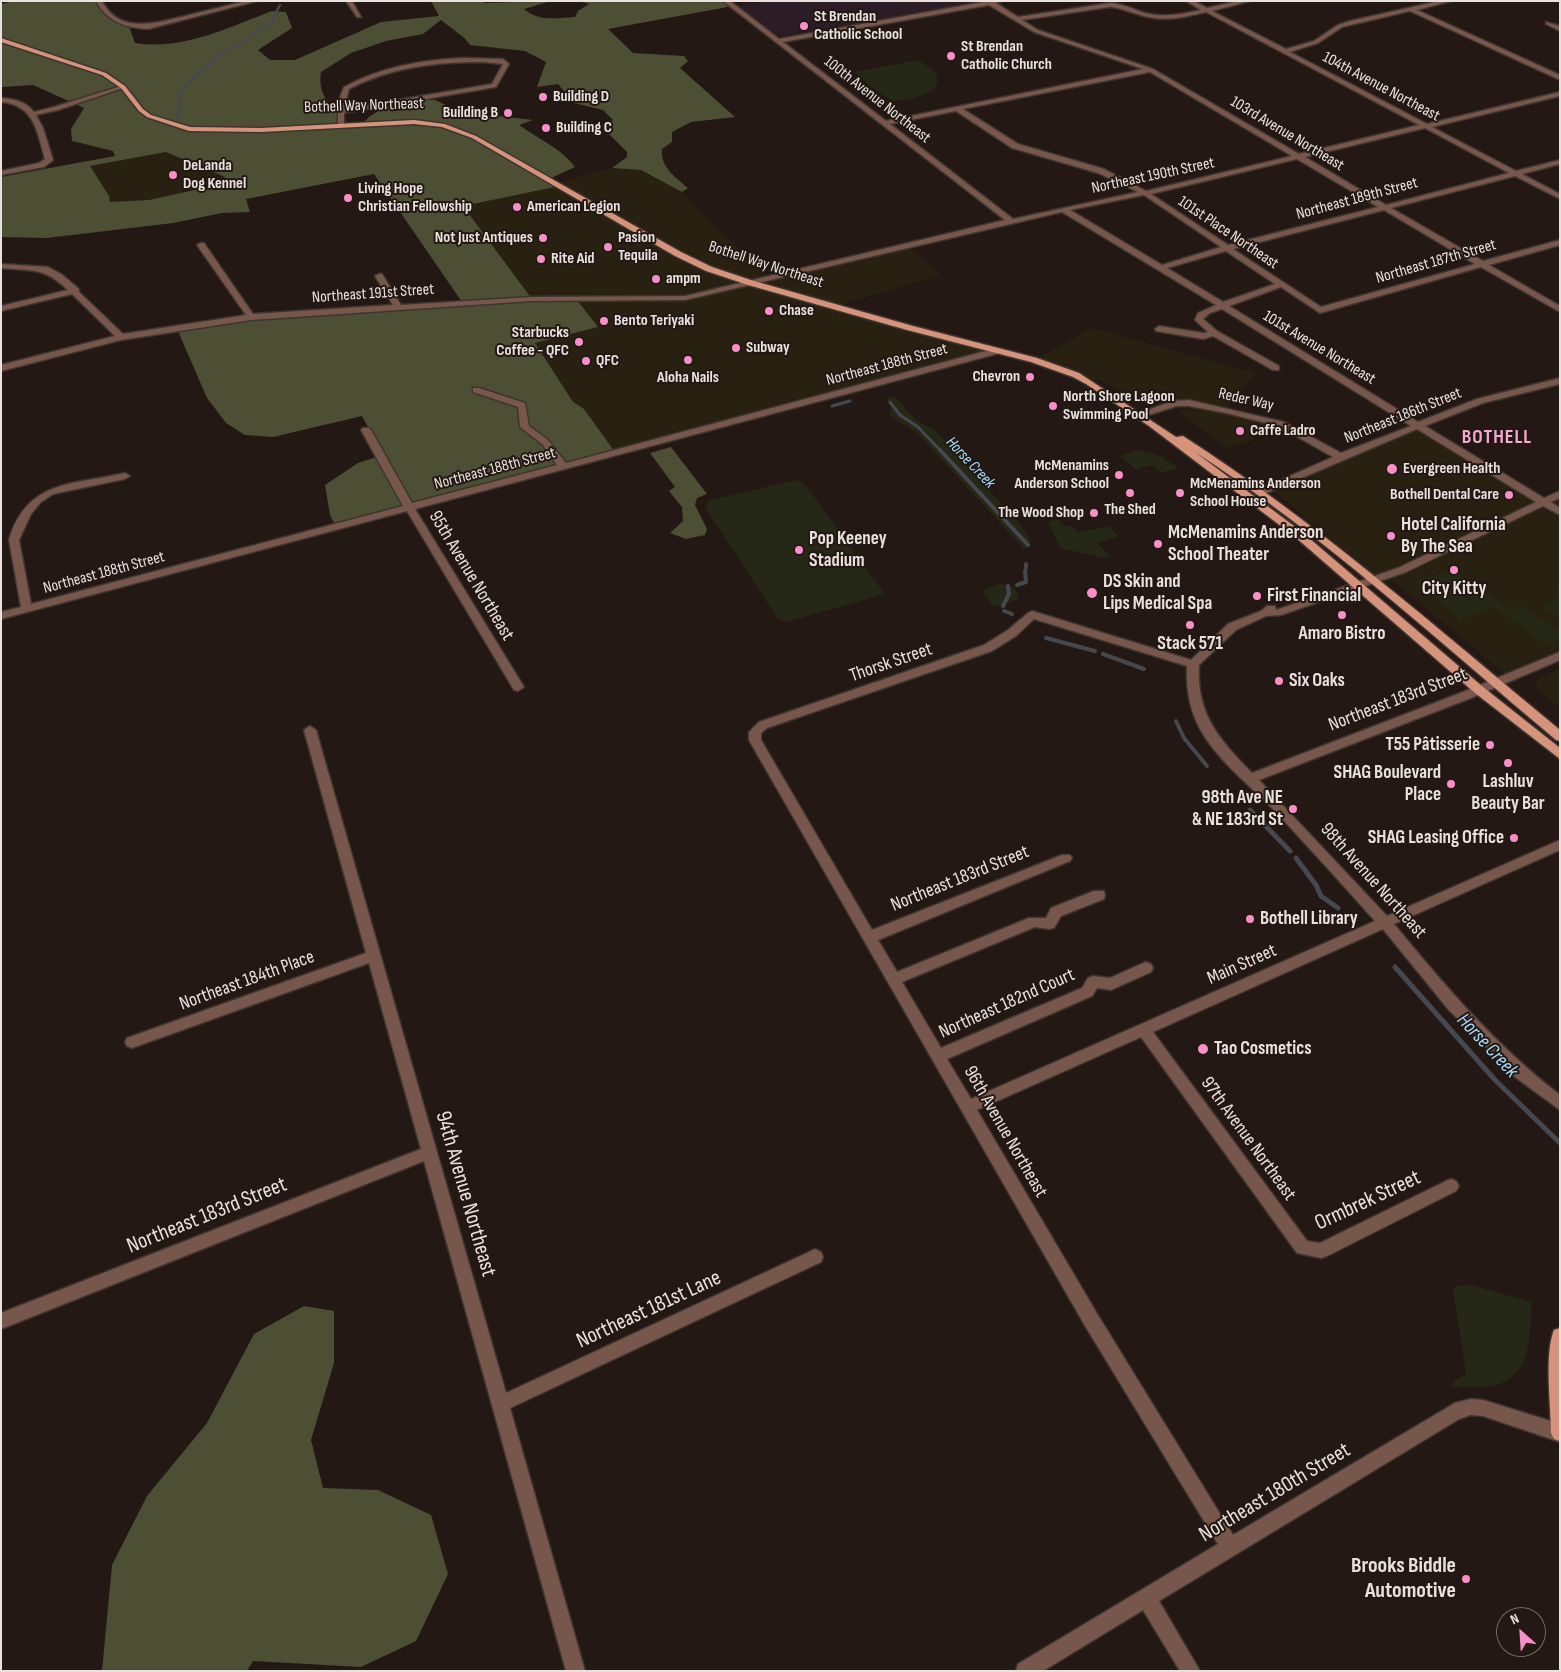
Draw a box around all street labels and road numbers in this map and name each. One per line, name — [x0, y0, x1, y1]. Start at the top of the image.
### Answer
street label: 104th Avenue Northeast — [1319, 48, 1443, 126]
street label: 100th Avenue Northeast — [820, 52, 934, 148]
street label: 103rd Avenue Northeast — [1227, 93, 1347, 175]
street label: Bothell Way Northeast — [304, 94, 424, 118]
street label: Northeast 190th Street — [1090, 154, 1216, 198]
street label: Northeast 189th Street — [1294, 174, 1420, 224]
street label: 101st Place Northeast — [1174, 192, 1282, 274]
street label: Northeast 187th Street — [1374, 236, 1498, 288]
street label: Bothell Way Northeast — [706, 237, 826, 293]
street label: Northeast 191st Street — [311, 280, 435, 308]
street label: 101st Avenue Northeast — [1259, 307, 1379, 389]
street label: Northeast 188th Street — [824, 340, 950, 390]
street label: Reder Way — [1217, 384, 1275, 416]
street label: Northeast 186th Street — [1342, 384, 1464, 448]
street label: Northeast 188th Street — [432, 444, 558, 494]
street label: 95th Avenue Northeast — [423, 507, 519, 645]
street label: Northeast 188th Street — [41, 548, 167, 598]
street label: Thorsk Street — [847, 638, 935, 688]
street label: Northeast 183rd Street — [1325, 663, 1471, 737]
street label: 98th Avenue Northeast — [1315, 818, 1431, 944]
street label: Northeast 183rd Street — [888, 841, 1032, 917]
street label: Main Street — [1204, 940, 1280, 990]
street label: Northeast 184th Place — [176, 946, 318, 1016]
street label: Northeast 182nd Court — [936, 964, 1078, 1044]
street label: 96th Avenue Northeast — [958, 1062, 1052, 1202]
street label: 97th Avenue Northeast — [1195, 1073, 1301, 1205]
street label: 94th Avenue Northeast — [429, 1108, 501, 1280]
street label: Ormbrek Street — [1311, 1165, 1425, 1237]
street label: Northeast 183rd Street — [123, 1172, 291, 1260]
street label: Northeast 181st Lane — [573, 1265, 725, 1355]
street label: Northeast 180th Street — [1195, 1437, 1355, 1549]

